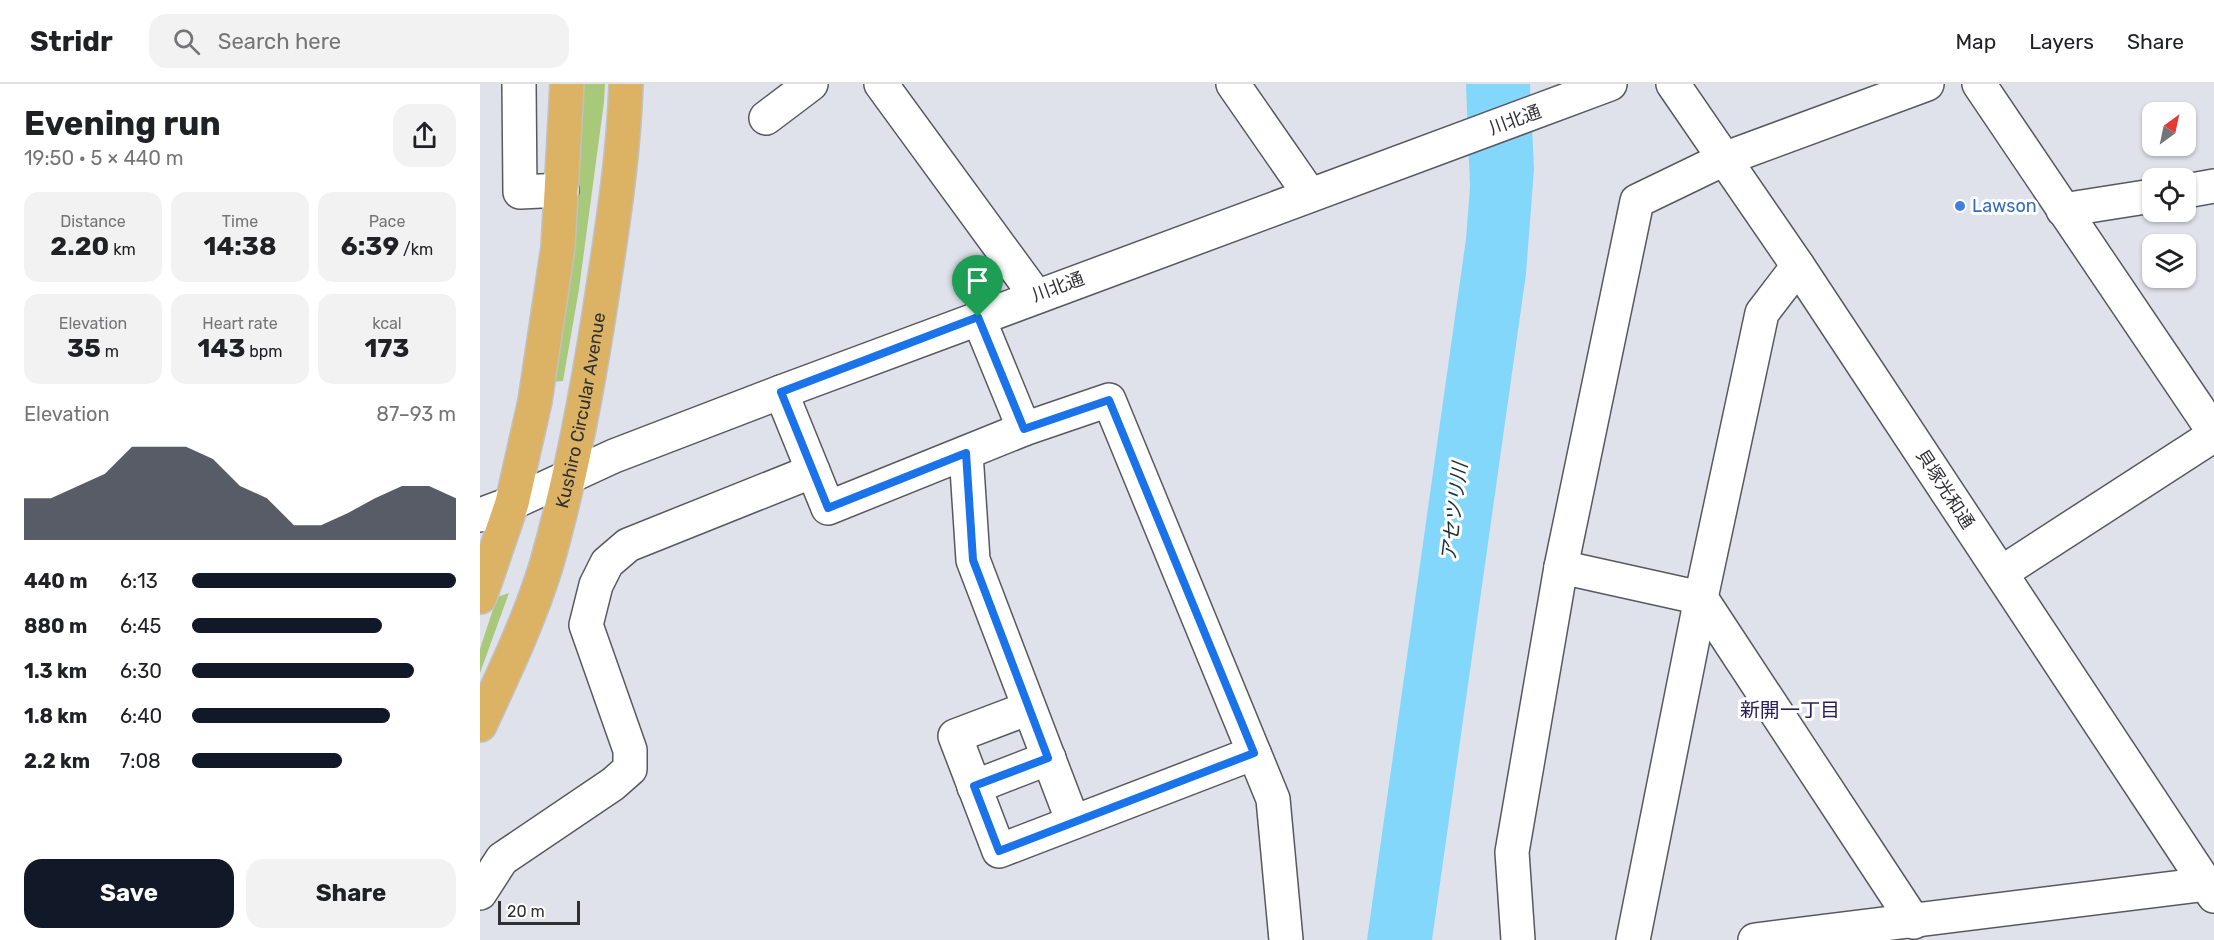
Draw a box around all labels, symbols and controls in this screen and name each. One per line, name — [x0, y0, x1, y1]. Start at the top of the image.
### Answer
search box — [149, 14, 569, 68]
text: Stridr — [30, 25, 113, 58]
icon: search — [170, 25, 203, 58]
text: Search here — [218, 28, 341, 55]
text: Map — [1955, 29, 1996, 54]
text: Layers — [2029, 29, 2094, 54]
text: Share — [2127, 29, 2184, 54]
street label: 川北通 — [1486, 100, 1544, 140]
north arrow — [2142, 102, 2196, 156]
map controls — [2142, 102, 2196, 288]
text: Evening run — [24, 104, 221, 143]
button: share — [393, 104, 456, 167]
text: 19:50 · 5 × 440 m — [24, 146, 184, 170]
button: locate — [2142, 168, 2196, 222]
place label: Lawson — [1972, 195, 2037, 217]
marker: Lawson — [1953, 199, 1967, 213]
text: Distance — [60, 212, 126, 231]
text: Time — [222, 212, 258, 231]
text: Pace — [369, 212, 405, 231]
text: 2.20 — [50, 231, 109, 262]
text: 14:38 — [203, 231, 277, 262]
text: 6:39 — [341, 231, 399, 262]
button: layers — [2142, 234, 2196, 288]
text: km — [109, 240, 136, 259]
text: /km — [399, 240, 433, 259]
pin — [952, 255, 1003, 317]
icon: arrive — [961, 264, 994, 297]
street label: 川北通 — [1029, 267, 1087, 307]
street label: Kushiro Circular Avenue — [551, 311, 610, 510]
text: Elevation — [59, 314, 127, 333]
text: Heart rate — [202, 314, 278, 333]
text: kcal — [372, 314, 402, 333]
text: 35 — [67, 333, 101, 364]
text: 143 — [197, 333, 245, 364]
text: 173 — [365, 333, 409, 364]
text: m — [101, 342, 119, 361]
text: bpm — [245, 342, 283, 361]
text: Elevation — [24, 402, 110, 426]
text: 87–93 m — [376, 402, 456, 426]
street label: 貝塚光和通 — [1911, 445, 1979, 533]
water label: アセツリ川 — [1436, 459, 1472, 563]
text: 440 m — [24, 569, 88, 593]
text: 6:13 — [120, 569, 158, 593]
text: 880 m — [24, 614, 87, 638]
text: 6:45 — [120, 614, 161, 638]
text: 1.3 km — [24, 659, 87, 683]
text: 6:30 — [120, 659, 162, 683]
district label: 新開一丁目 — [1740, 698, 1840, 722]
text: 1.8 km — [24, 704, 87, 728]
text: 6:40 — [120, 704, 162, 728]
text: 2.2 km — [24, 749, 90, 773]
text: 7:08 — [120, 749, 161, 773]
button: Save — [24, 859, 234, 928]
button: Share — [246, 859, 456, 928]
scale bar — [498, 898, 580, 926]
text: 20 m — [507, 902, 545, 921]

